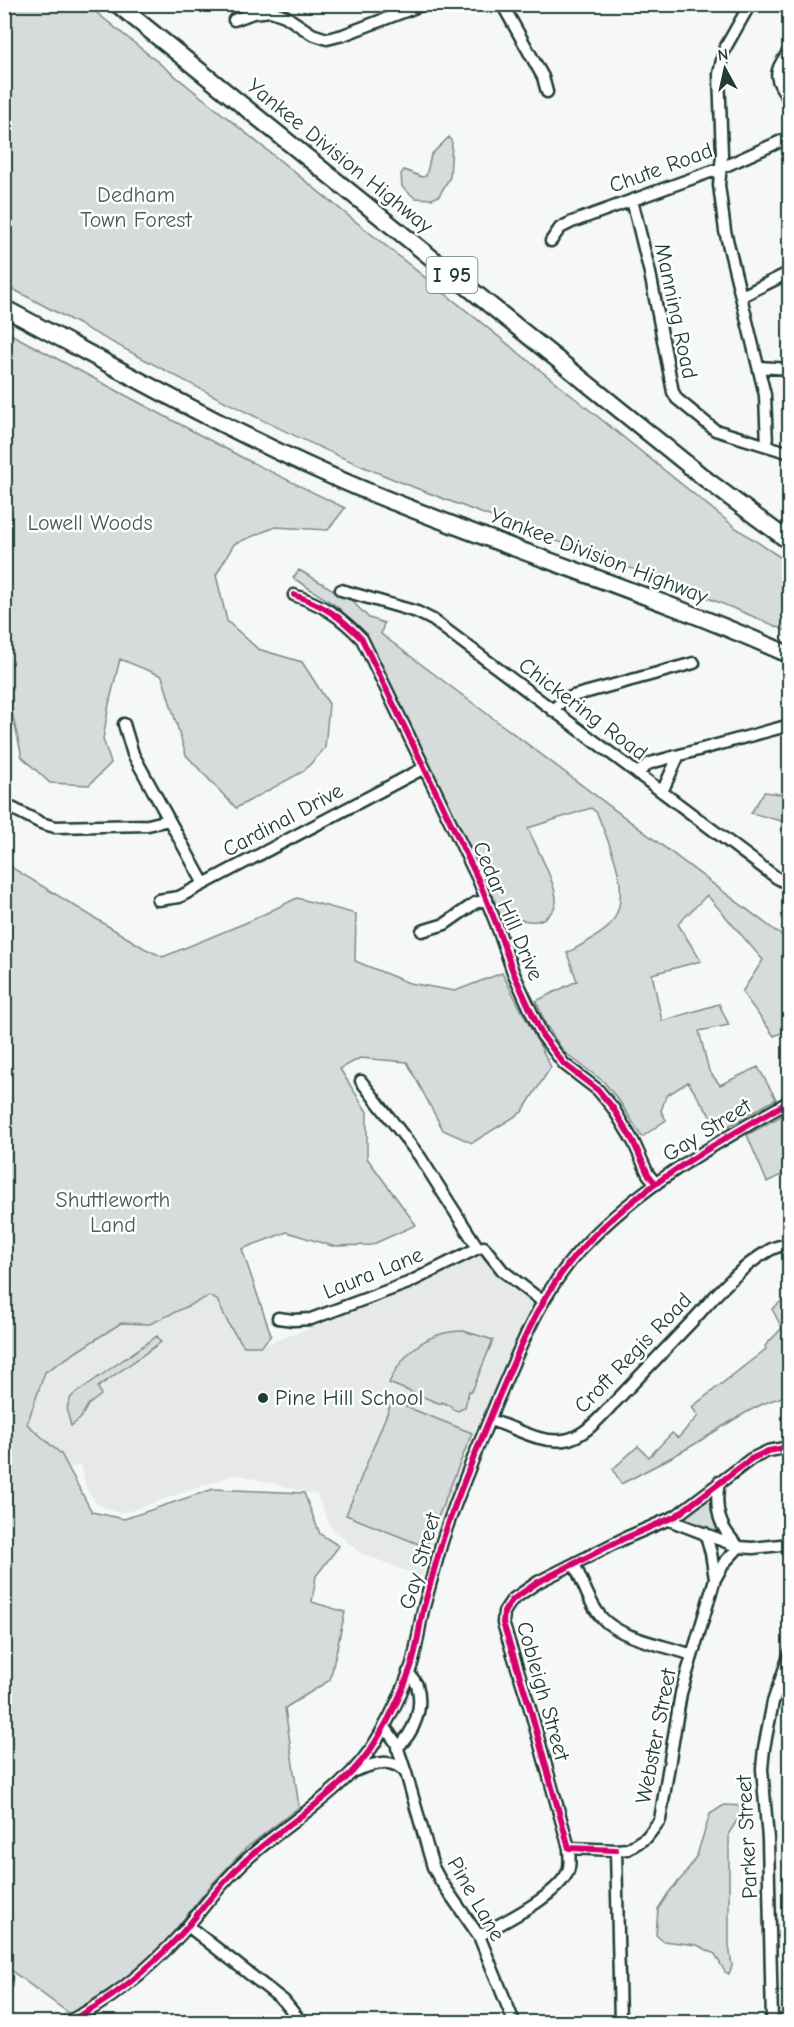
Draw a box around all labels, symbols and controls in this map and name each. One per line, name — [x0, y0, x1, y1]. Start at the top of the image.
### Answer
north arrow — [695, 39, 755, 99]
text: N — [717, 45, 729, 65]
street label: Yankee Division Highway — [242, 73, 438, 239]
street label: Chute Road — [606, 137, 716, 199]
park label: Dedham Town Forest — [80, 182, 192, 233]
street label: Manning Road — [649, 241, 703, 381]
road number: I 95 — [426, 257, 478, 293]
street label: Yankee Division Highway — [486, 502, 712, 610]
park label: Lowell Woods — [27, 510, 153, 536]
street label: Chickering Road — [513, 652, 653, 766]
street label: Cardinal Drive — [218, 777, 348, 863]
street label: Cedar Hill Drive — [467, 837, 549, 985]
street label: Gay Street — [658, 1092, 757, 1167]
park label: Shuttleworth Land — [56, 1187, 170, 1238]
street label: Laura Lane — [319, 1241, 427, 1305]
street label: Croft Regis Road — [569, 1287, 697, 1419]
place label: Pine Hill School — [275, 1385, 423, 1411]
marker: Pine Hill School — [256, 1391, 270, 1405]
street label: Gay Street — [394, 1509, 446, 1612]
street label: Cobleigh Street — [511, 1618, 575, 1764]
street label: Webster Street — [630, 1665, 682, 1806]
street label: Parker Street — [731, 1774, 763, 1900]
street label: Pine Lane — [441, 1852, 511, 1946]

